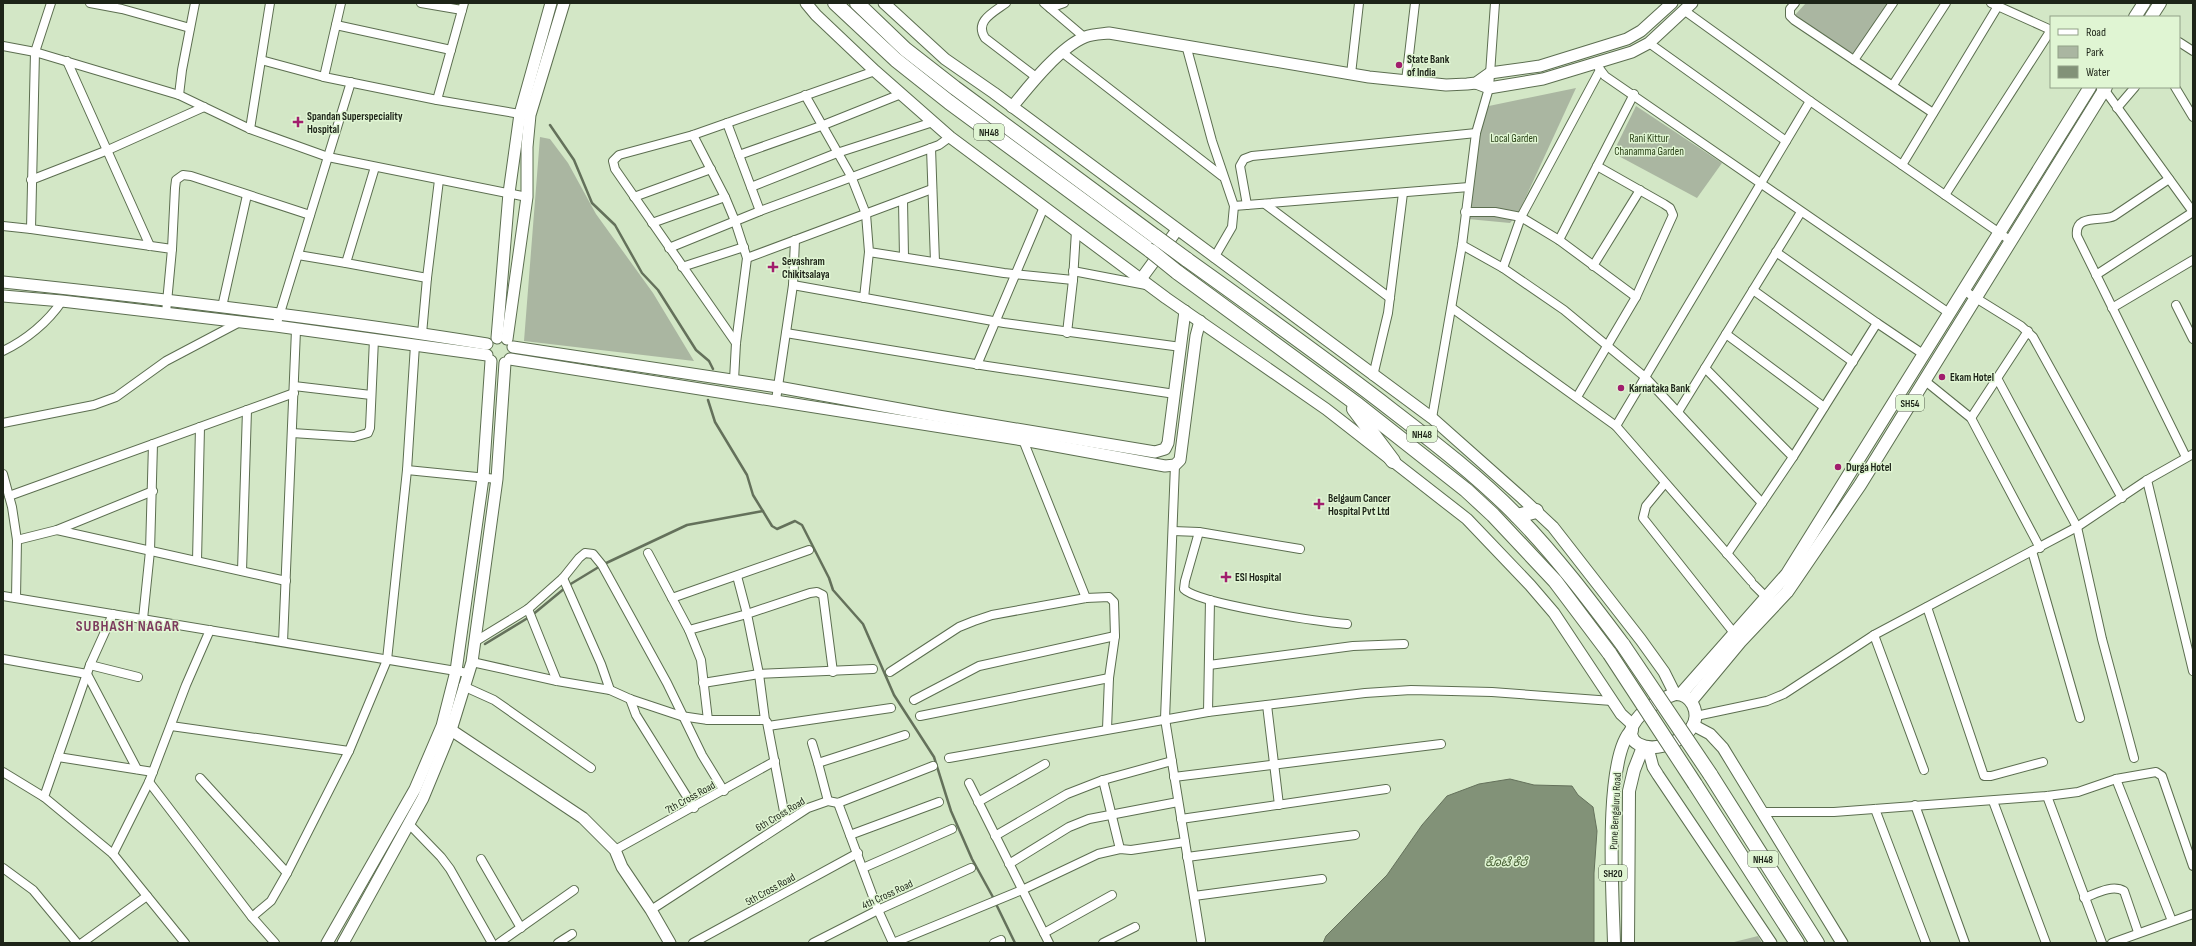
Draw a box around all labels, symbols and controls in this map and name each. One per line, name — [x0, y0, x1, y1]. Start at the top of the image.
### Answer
legend — [2050, 16, 2180, 88]
text: Road — [2086, 25, 2106, 40]
text: Park — [2086, 45, 2104, 60]
place label: State Bank of India — [1407, 53, 1450, 79]
marker: State Bank of India — [1394, 60, 1404, 70]
text: Water — [2086, 65, 2110, 80]
place label: Spandan Superspeciality Hospital — [307, 110, 403, 136]
marker: Spandan Superspeciality Hospital — [292, 116, 304, 128]
road number: NH48 — [974, 124, 1004, 140]
park label: Local Garden — [1490, 132, 1538, 145]
park label: Rani Kittur Chanamma Garden — [1614, 132, 1684, 158]
place label: Sevashram Chikitsalaya — [782, 255, 830, 281]
marker: Sevashram Chikitsalaya — [767, 261, 779, 273]
place label: Ekam Hotel — [1950, 371, 1994, 384]
marker: Ekam Hotel — [1937, 372, 1947, 382]
place label: Karnataka Bank — [1629, 382, 1690, 395]
marker: Karnataka Bank — [1616, 383, 1626, 393]
road number: SH54 — [1896, 395, 1924, 411]
road number: NH48 — [1407, 426, 1437, 442]
place label: Durga Hotel — [1846, 461, 1892, 474]
marker: Durga Hotel — [1833, 462, 1843, 472]
place label: Belgaum Cancer Hospital Pvt Ltd — [1328, 492, 1391, 518]
marker: Belgaum Cancer Hospital Pvt Ltd — [1313, 498, 1325, 510]
marker: ESI Hospital — [1220, 571, 1232, 583]
place label: ESI Hospital — [1235, 571, 1281, 584]
district label: SUBHASH NAGAR — [76, 617, 180, 636]
street label: Pune Bengaluru Road — [1607, 772, 1624, 850]
street label: 7th Cross Road — [663, 778, 718, 816]
street label: 6th Cross Road — [753, 794, 808, 834]
road number: NH48 — [1748, 851, 1778, 867]
water label: ಕೊಟೆ ಕೆರೆ — [1485, 855, 1529, 870]
road number: SH20 — [1599, 865, 1627, 881]
street label: 5th Cross Road — [743, 870, 798, 908]
street label: 4th Cross Road — [859, 877, 915, 912]

